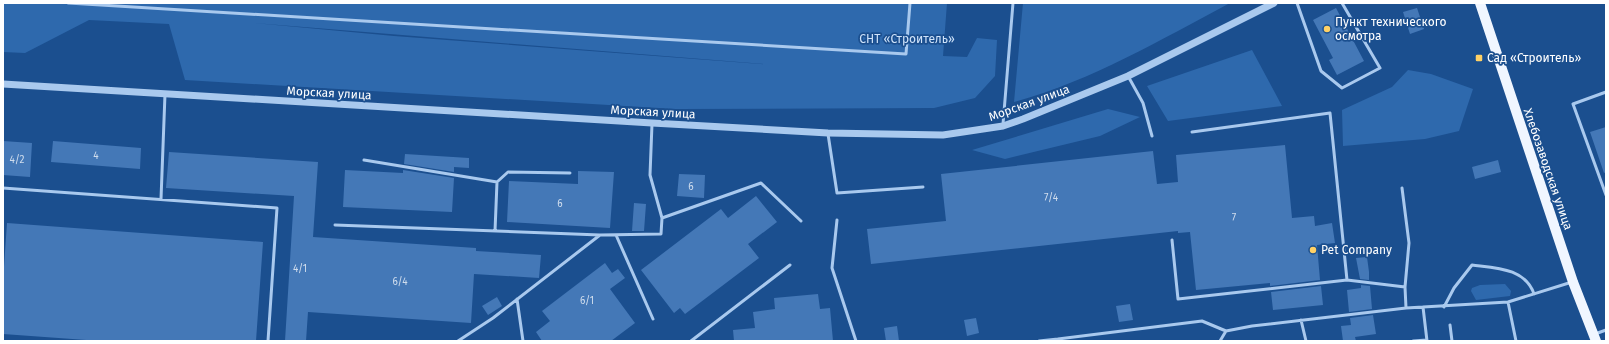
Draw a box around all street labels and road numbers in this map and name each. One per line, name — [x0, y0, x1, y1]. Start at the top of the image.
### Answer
street label: Морская улица — [987, 82, 1071, 124]
street label: Морская улица — [286, 84, 372, 102]
street label: Морская улица — [610, 103, 696, 121]
street label: Хлебозаводская улица — [1521, 106, 1575, 232]

